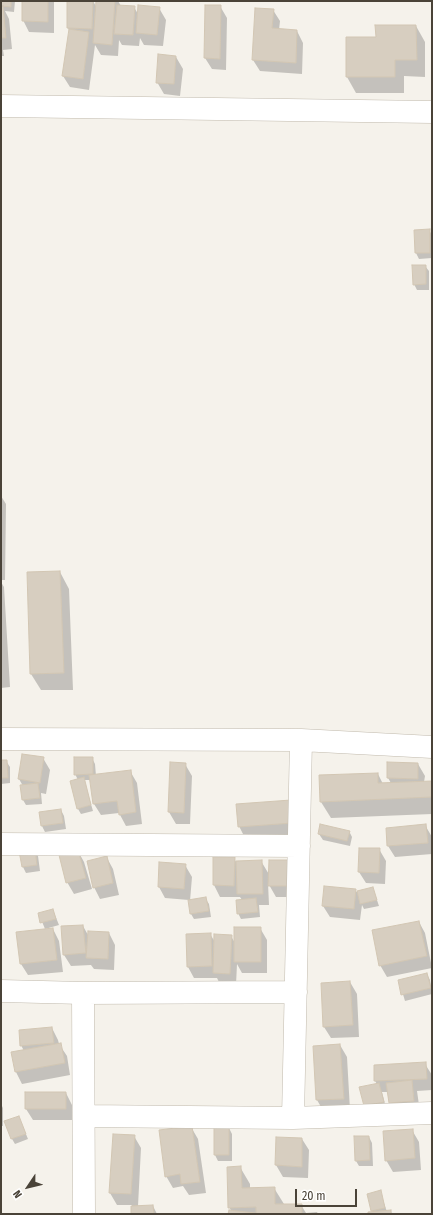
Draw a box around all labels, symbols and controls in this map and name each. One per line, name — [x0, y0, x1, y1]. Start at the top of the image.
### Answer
north arrow — [8, 1167, 48, 1207]
scale bar — [297, 1181, 359, 1207]
text: N — [11, 1188, 25, 1201]
text: 20 m — [302, 1189, 326, 1203]

